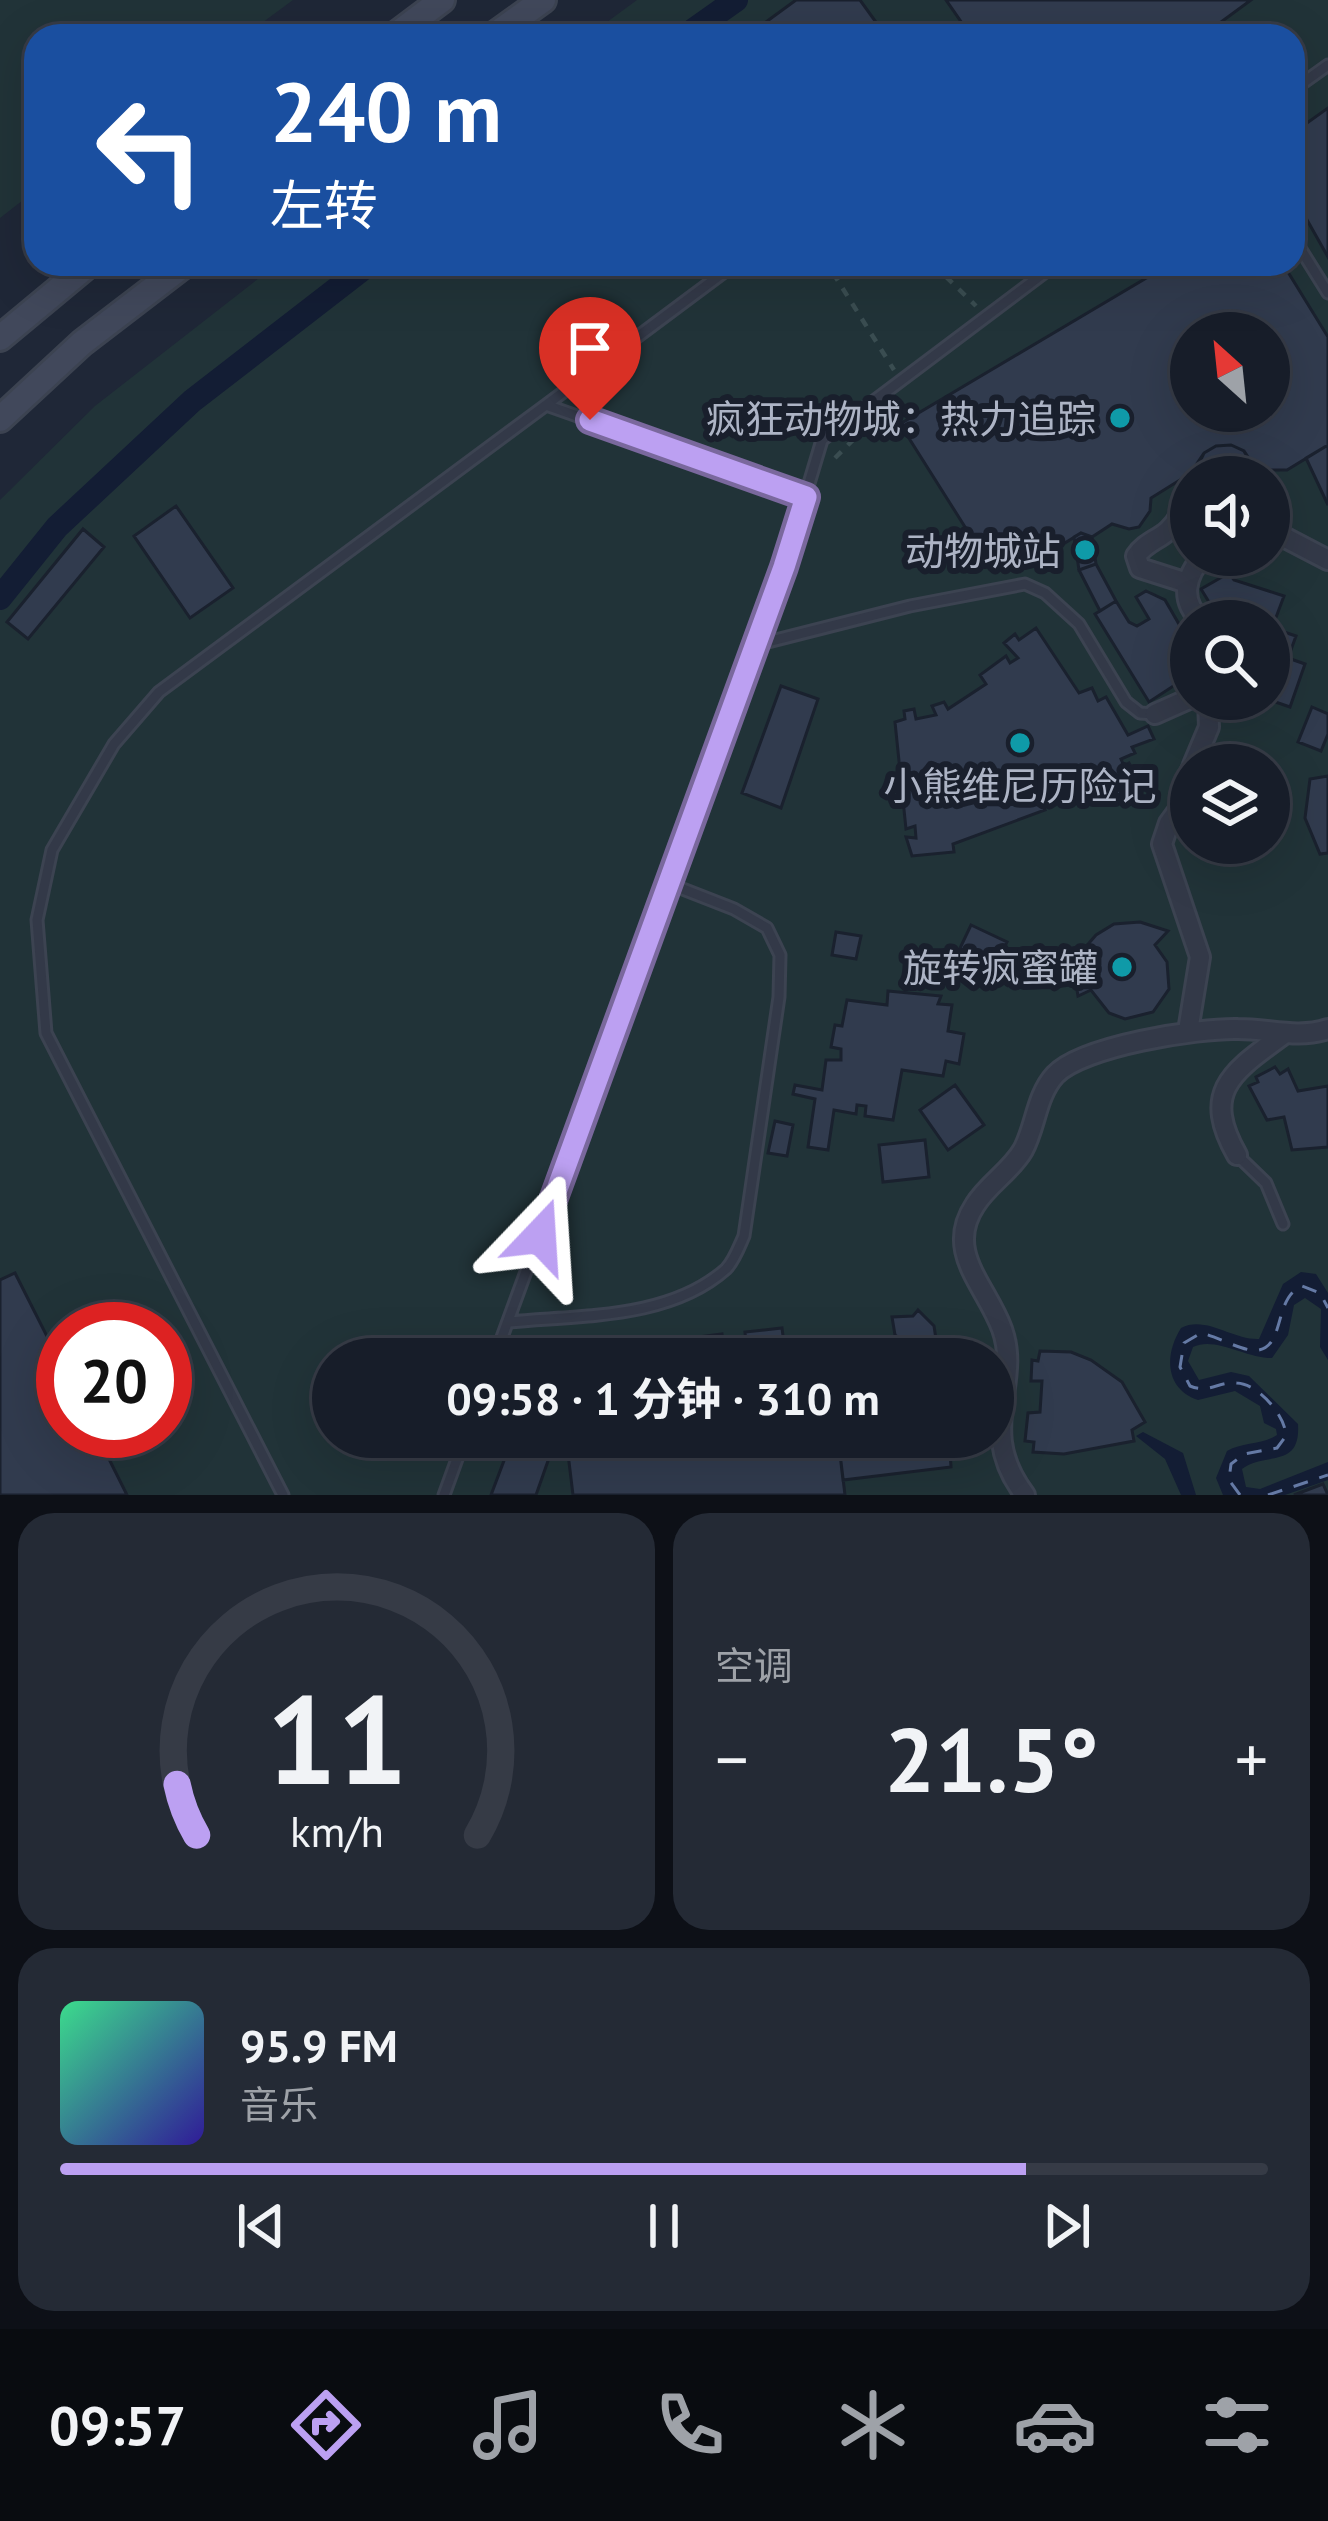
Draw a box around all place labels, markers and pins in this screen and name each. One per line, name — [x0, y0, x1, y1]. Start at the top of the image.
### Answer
pin — [539, 297, 641, 420]
place label: 疯狂动物城：热力追踪 — [706, 393, 1096, 444]
marker: 疯狂动物城：热力追踪 — [1107, 405, 1133, 431]
place label: 动物城站 — [905, 525, 1061, 576]
marker: 动物城站 — [1072, 537, 1098, 563]
marker: 小熊维尼历险记 — [1007, 730, 1033, 756]
place label: 小熊维尼历险记 — [883, 760, 1157, 811]
place label: 旋转疯蜜罐 — [903, 942, 1098, 993]
marker: 旋转疯蜜罐 — [1109, 954, 1135, 980]

